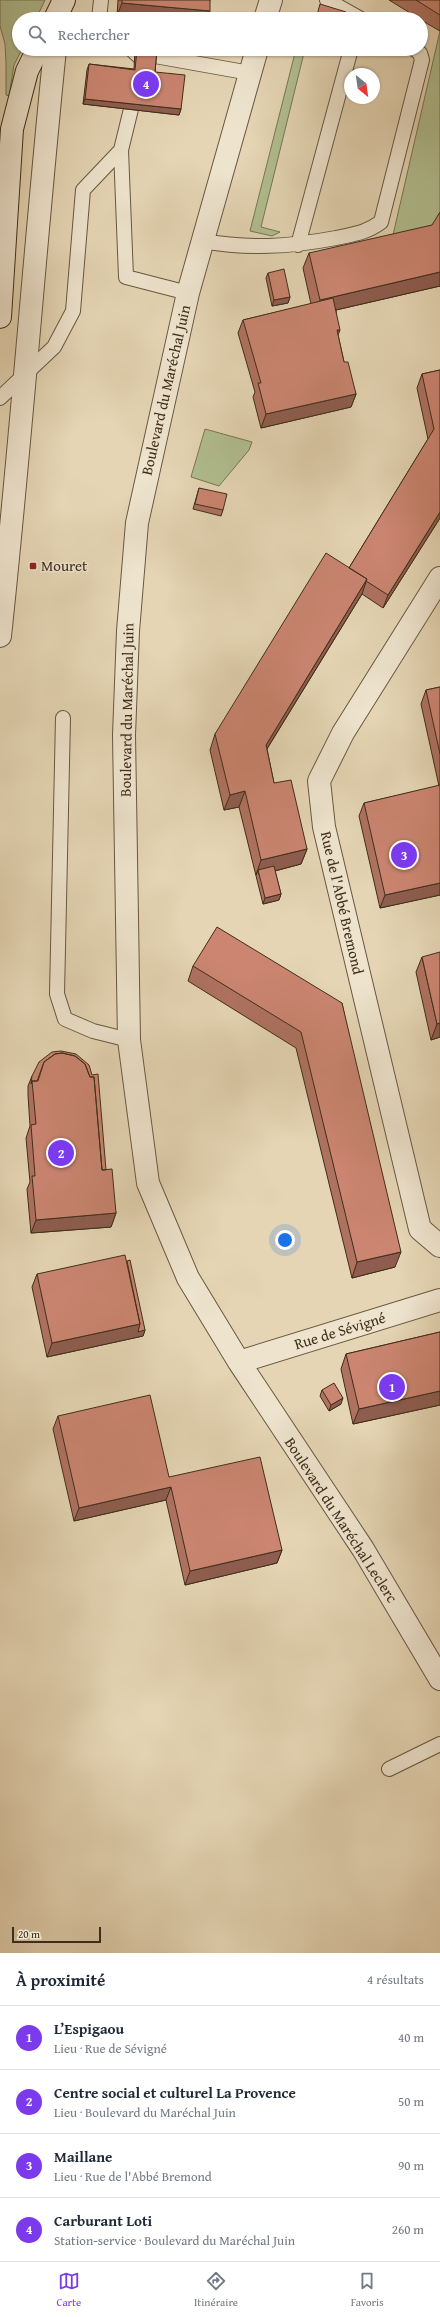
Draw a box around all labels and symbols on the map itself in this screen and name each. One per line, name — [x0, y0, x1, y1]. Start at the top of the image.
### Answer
north arrow — [344, 68, 380, 104]
pin: 4 — [133, 69, 159, 99]
street label: Boulevard du Maréchal Juin — [136, 302, 195, 477]
place label: Mouret — [41, 555, 88, 576]
marker: Mouret — [28, 561, 38, 571]
street label: Boulevard du Maréchal Juin — [114, 622, 139, 797]
street label: Rue de l'Abbé Bremond — [316, 829, 369, 977]
pin: 3 — [391, 840, 417, 870]
pin: 2 — [48, 1138, 74, 1168]
your location — [275, 1230, 295, 1250]
street label: Rue de Sévigné — [292, 1307, 388, 1354]
pin: 1 — [379, 1372, 405, 1402]
street label: Boulevard du Maréchal Leclerc — [280, 1433, 403, 1607]
scale bar — [12, 1925, 101, 1944]

